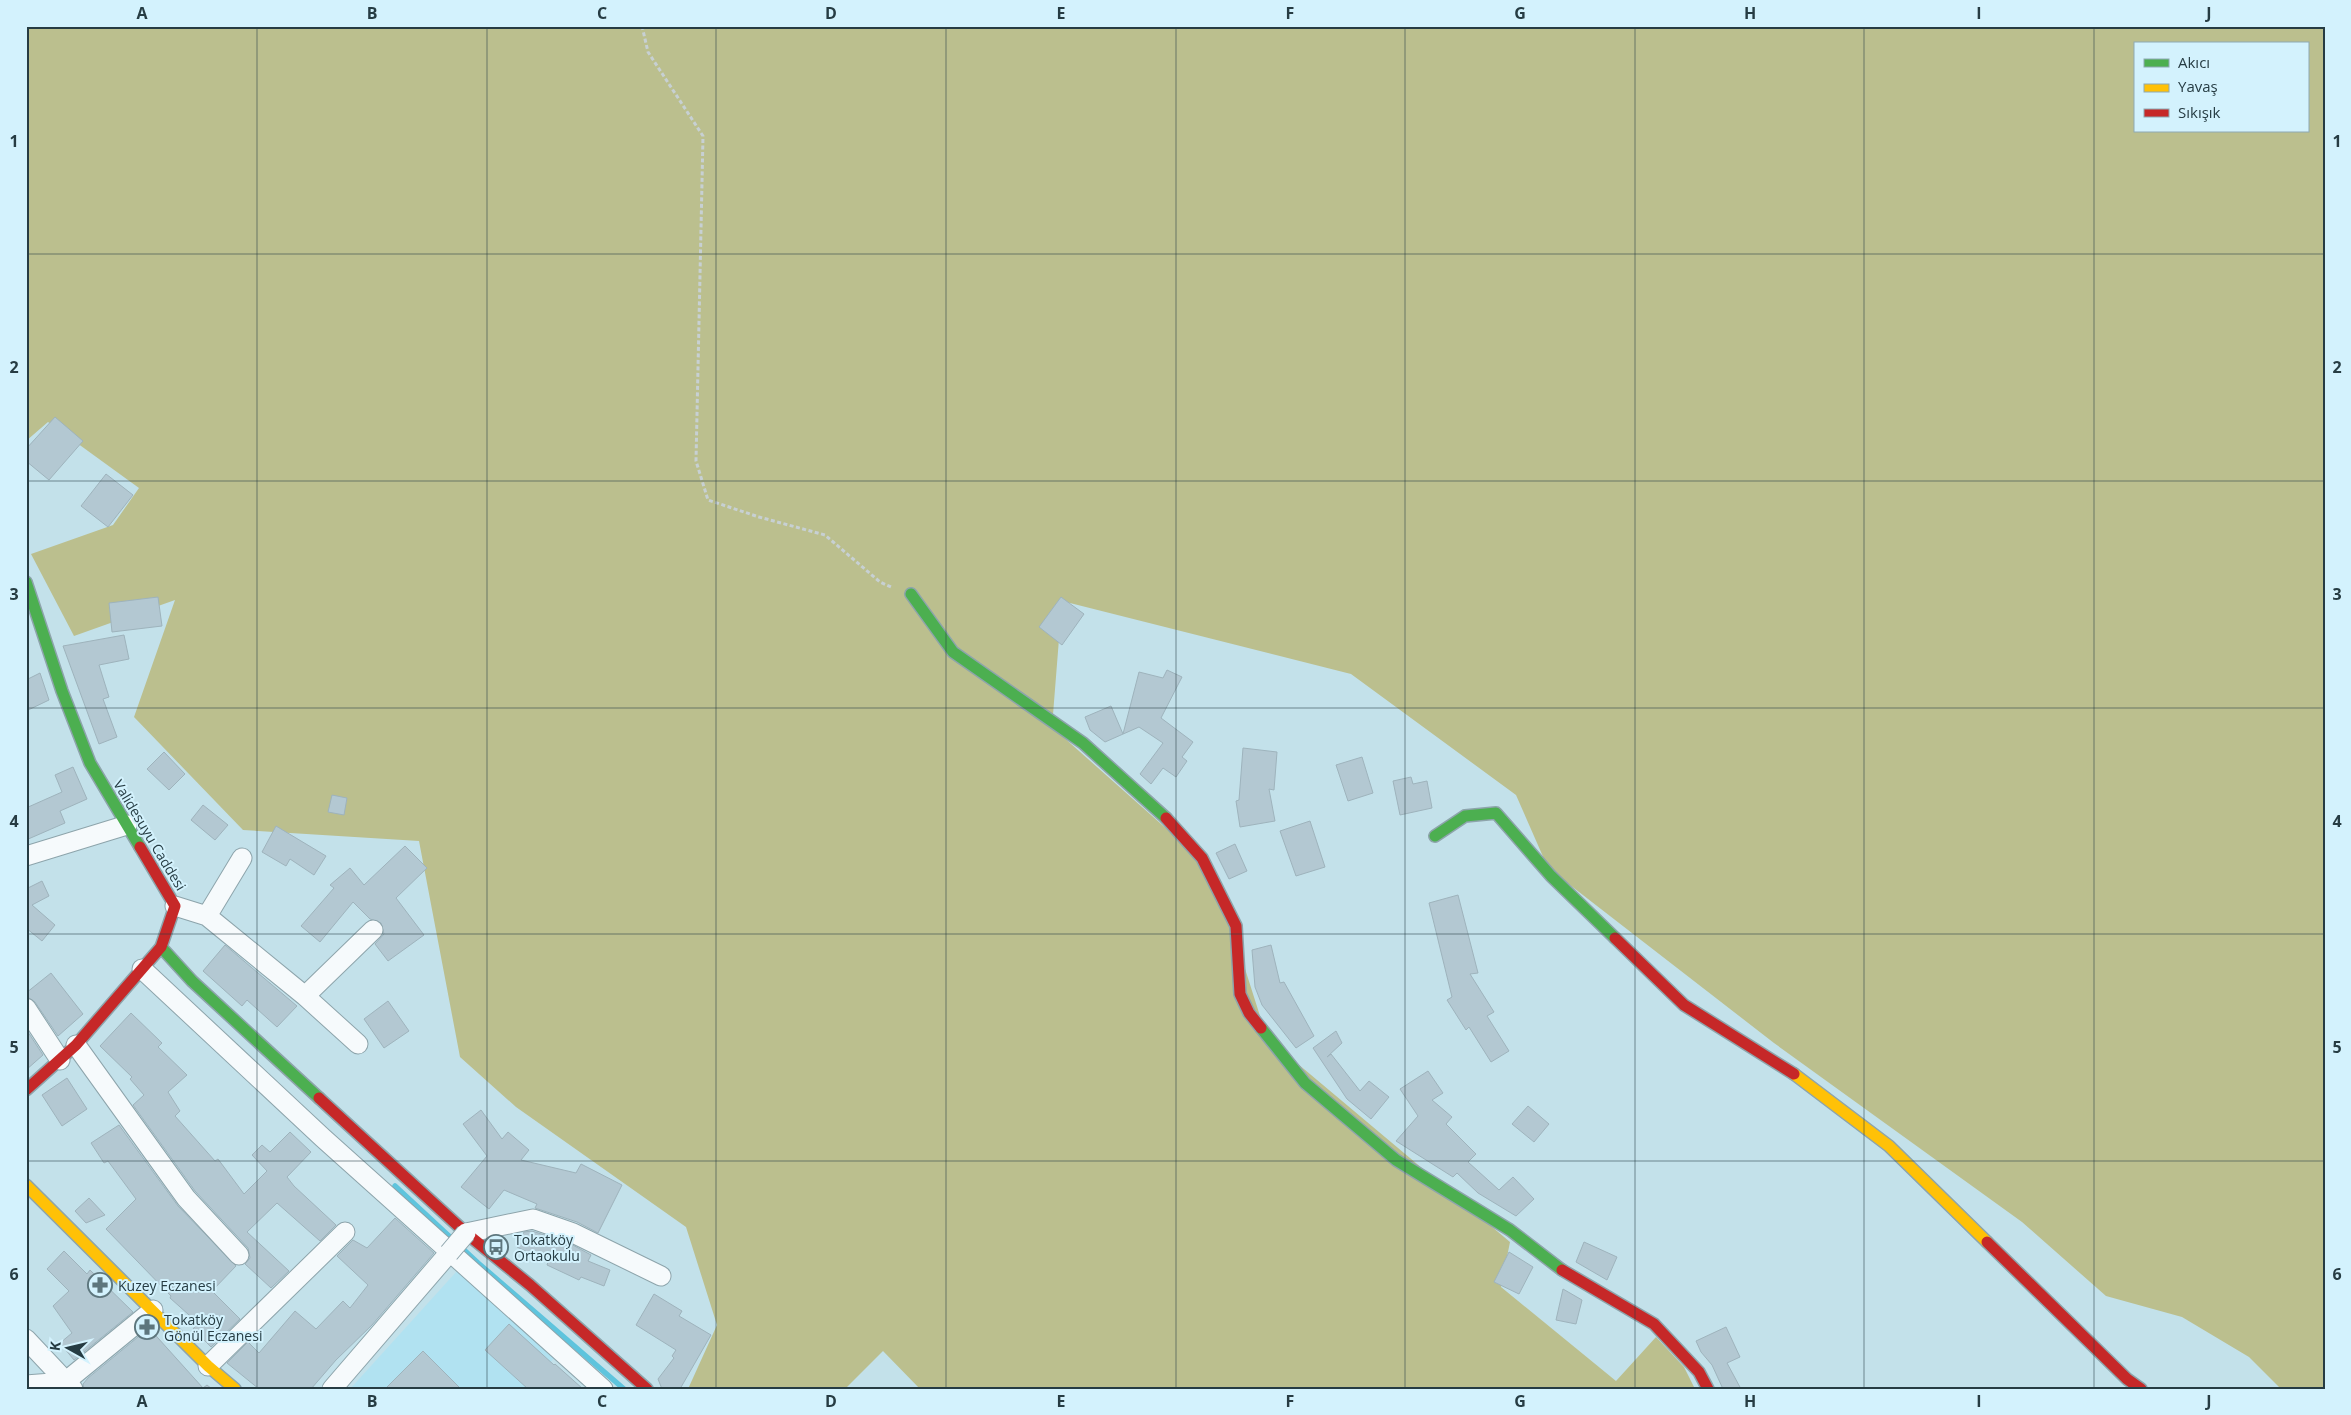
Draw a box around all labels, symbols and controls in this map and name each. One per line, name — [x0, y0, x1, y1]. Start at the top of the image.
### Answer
text: A — [136, 2, 148, 24]
text: B — [367, 2, 377, 24]
text: C — [597, 2, 607, 24]
text: D — [825, 2, 837, 24]
text: E — [1057, 2, 1066, 24]
text: F — [1286, 2, 1294, 24]
text: G — [1514, 2, 1526, 24]
text: H — [1744, 2, 1756, 24]
text: I — [1976, 2, 1982, 24]
text: J — [2204, 2, 2212, 24]
legend — [2134, 42, 2308, 132]
text: Akıcı — [2178, 52, 2210, 72]
text: Yavaş — [2178, 76, 2218, 96]
text: Sıkışık — [2178, 102, 2221, 122]
text: 1 — [9, 130, 19, 152]
text: 1 — [2332, 130, 2342, 152]
text: 2 — [9, 356, 19, 378]
text: 2 — [2332, 356, 2342, 378]
text: 3 — [9, 583, 19, 605]
text: 3 — [2332, 583, 2342, 605]
street label: Validesuyu Caddesi — [109, 776, 191, 894]
text: 4 — [9, 810, 19, 832]
text: 4 — [2332, 810, 2342, 832]
text: 5 — [9, 1036, 19, 1058]
text: 5 — [2332, 1036, 2342, 1058]
place label: Tokatköy Ortaokulu — [514, 1230, 580, 1265]
bus stop icon: Tokatköy Ortaokulu — [483, 1234, 509, 1260]
text: 6 — [9, 1263, 19, 1285]
text: 6 — [2332, 1263, 2342, 1285]
pharmacy icon: Kuzey Eczanesi — [87, 1272, 113, 1298]
place label: Kuzey Eczanesi — [118, 1276, 216, 1295]
place label: Tokatköy Gönül Eczanesi — [164, 1310, 262, 1345]
pharmacy icon: Tokatköy Gönül Eczanesi — [134, 1314, 160, 1340]
north arrow — [42, 1322, 92, 1372]
text: K — [45, 1339, 65, 1352]
text: A — [136, 1390, 148, 1412]
text: B — [367, 1390, 377, 1412]
text: C — [597, 1390, 607, 1412]
text: D — [825, 1390, 837, 1412]
text: E — [1057, 1390, 1066, 1412]
text: F — [1286, 1390, 1294, 1412]
text: G — [1514, 1390, 1526, 1412]
text: H — [1744, 1390, 1756, 1412]
text: I — [1976, 1390, 1982, 1412]
text: J — [2204, 1390, 2212, 1412]

